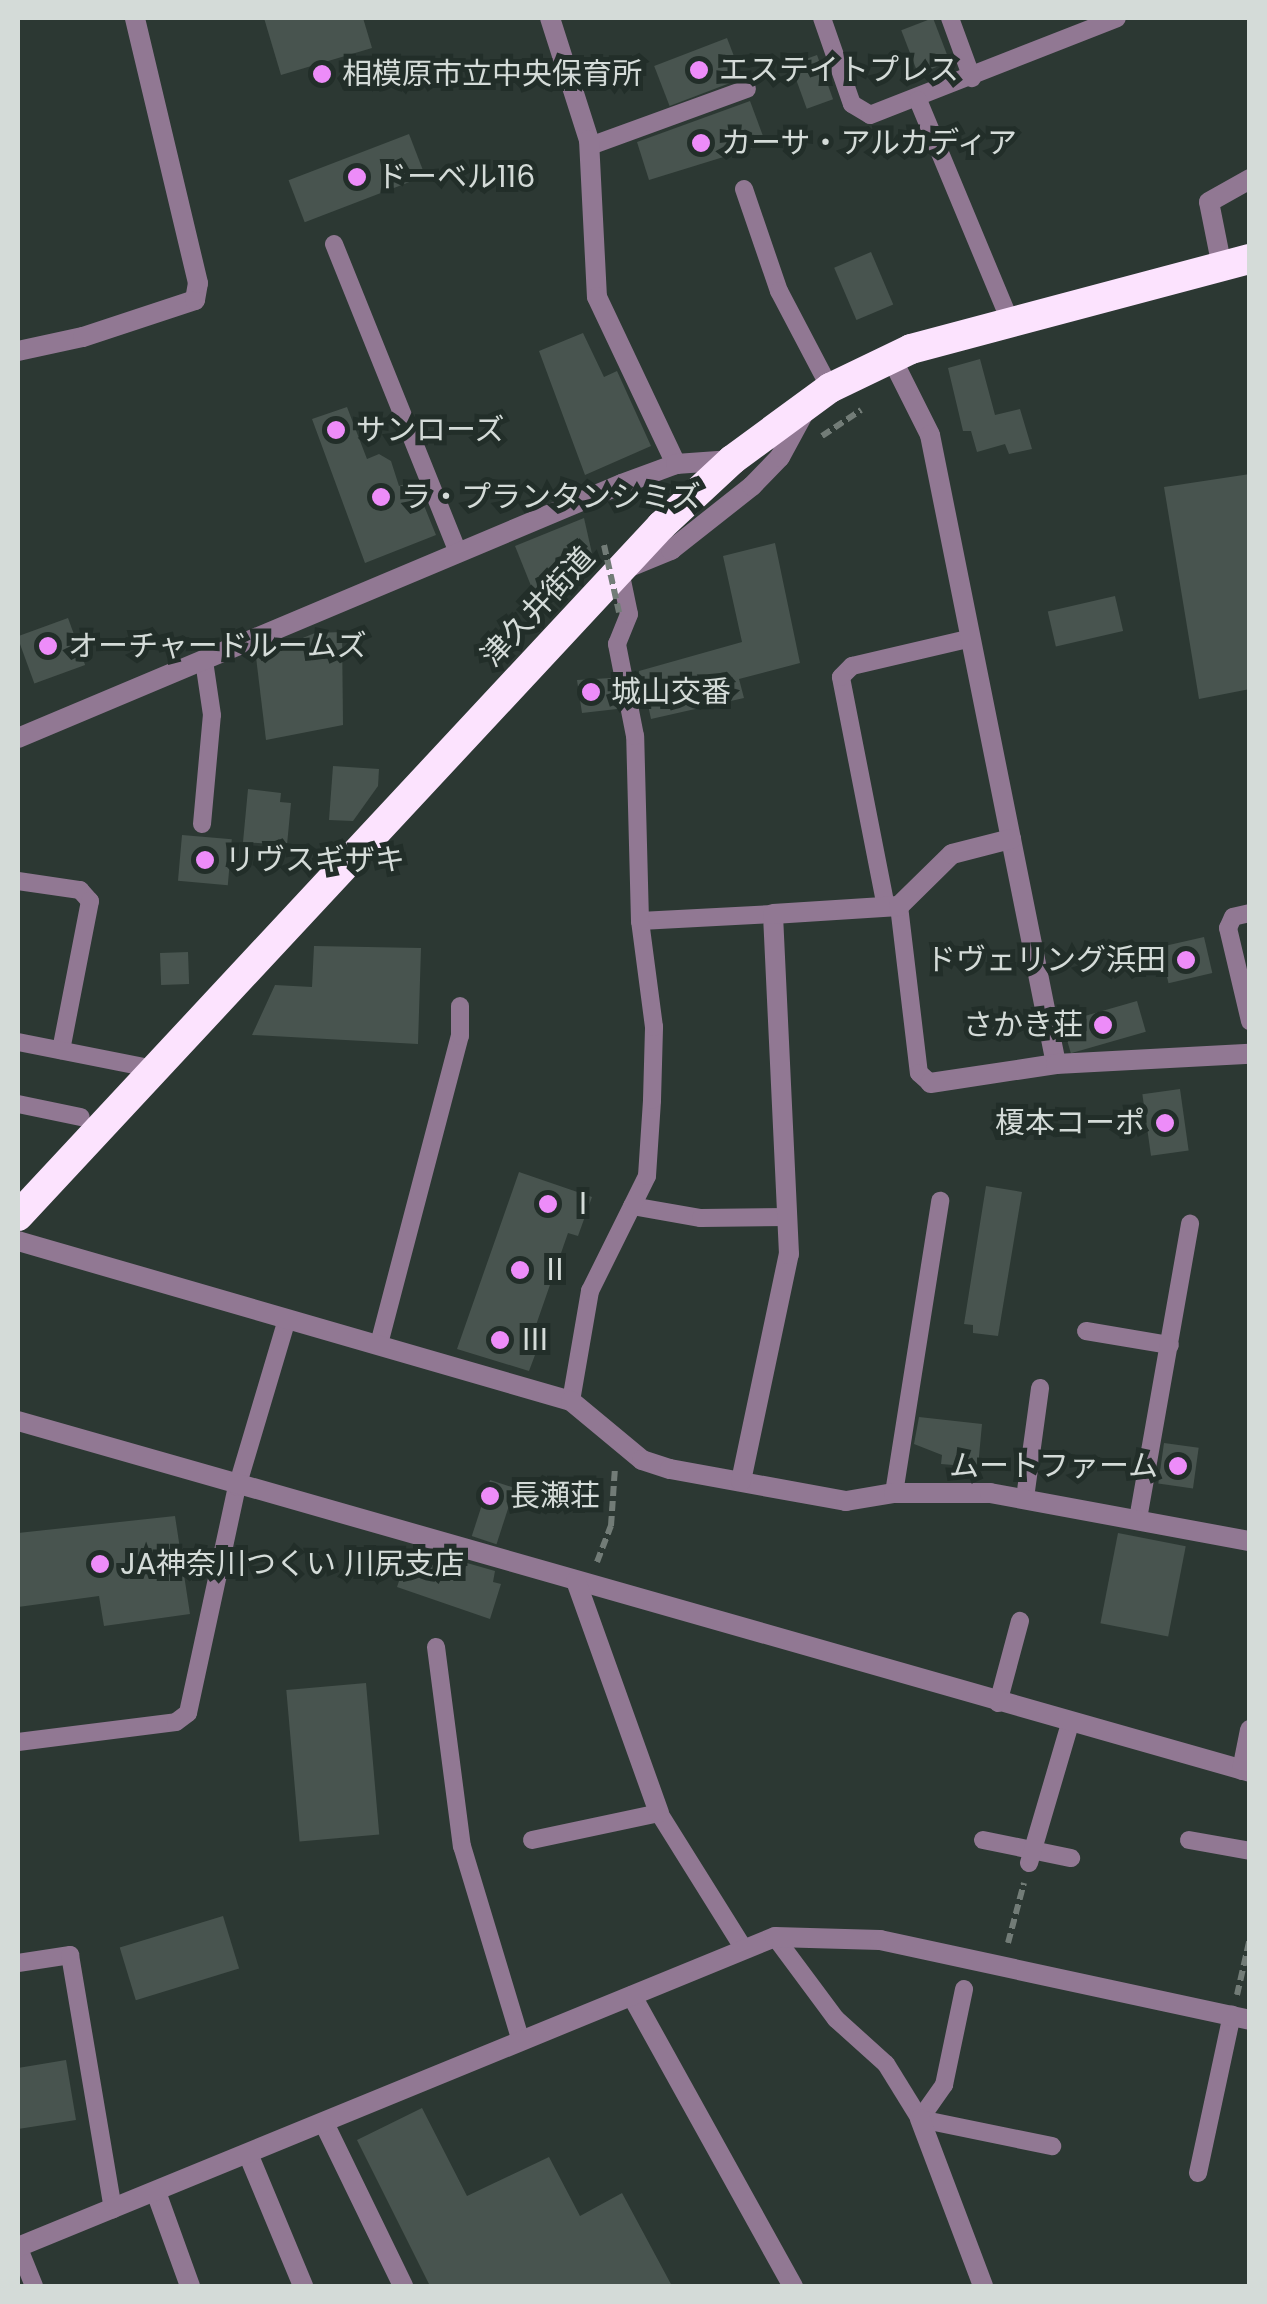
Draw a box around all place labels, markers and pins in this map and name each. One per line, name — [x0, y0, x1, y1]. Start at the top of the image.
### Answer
place label: エステイトプレス — [719, 52, 959, 88]
place label: 相模原市立中央保育所 — [342, 56, 642, 92]
marker: エステイトプレス — [688, 59, 710, 81]
marker: 相模原市立中央保育所 — [311, 63, 333, 85]
place label: カーサ・アルカディア — [721, 125, 1021, 161]
marker: カーサ・アルカディア — [690, 132, 712, 154]
place label: ドーベル116 — [377, 159, 535, 195]
marker: ドーベル116 — [346, 166, 368, 188]
place label: サンローズ — [356, 412, 506, 448]
marker: サンローズ — [325, 419, 347, 441]
place label: ラ・プランタンシミズ — [401, 479, 701, 515]
marker: ラ・プランタンシミズ — [370, 486, 392, 508]
place label: オーチャードルームズ — [68, 628, 368, 664]
marker: オーチャードルームズ — [37, 635, 59, 657]
place label: 城山交番 — [611, 674, 731, 710]
marker: 城山交番 — [580, 681, 602, 703]
place label: リヴスギザキ — [225, 842, 405, 878]
marker: リヴスギザキ — [194, 849, 216, 871]
place label: ドヴェリング浜田 — [926, 942, 1166, 978]
marker: ドヴェリング浜田 — [1175, 949, 1197, 971]
place label: さかき荘 — [963, 1007, 1083, 1043]
marker: さかき荘 — [1092, 1014, 1114, 1036]
place label: 榎本コーポ — [995, 1105, 1145, 1141]
marker: 榎本コーポ — [1154, 1112, 1176, 1134]
place label: Ⅰ — [568, 1186, 598, 1222]
marker: Ⅰ — [537, 1193, 559, 1215]
place label: Ⅱ — [540, 1252, 570, 1288]
marker: Ⅱ — [509, 1259, 531, 1281]
place label: Ⅲ — [520, 1322, 550, 1358]
marker: Ⅲ — [489, 1329, 511, 1351]
place label: ムートファーム — [948, 1448, 1158, 1484]
marker: ムートファーム — [1167, 1455, 1189, 1477]
place label: 長瀬荘 — [510, 1478, 600, 1514]
marker: 長瀬荘 — [479, 1485, 501, 1507]
place label: JA神奈川つくい 川尻支店 — [120, 1546, 464, 1582]
marker: JA神奈川つくい 川尻支店 — [89, 1553, 111, 1575]

